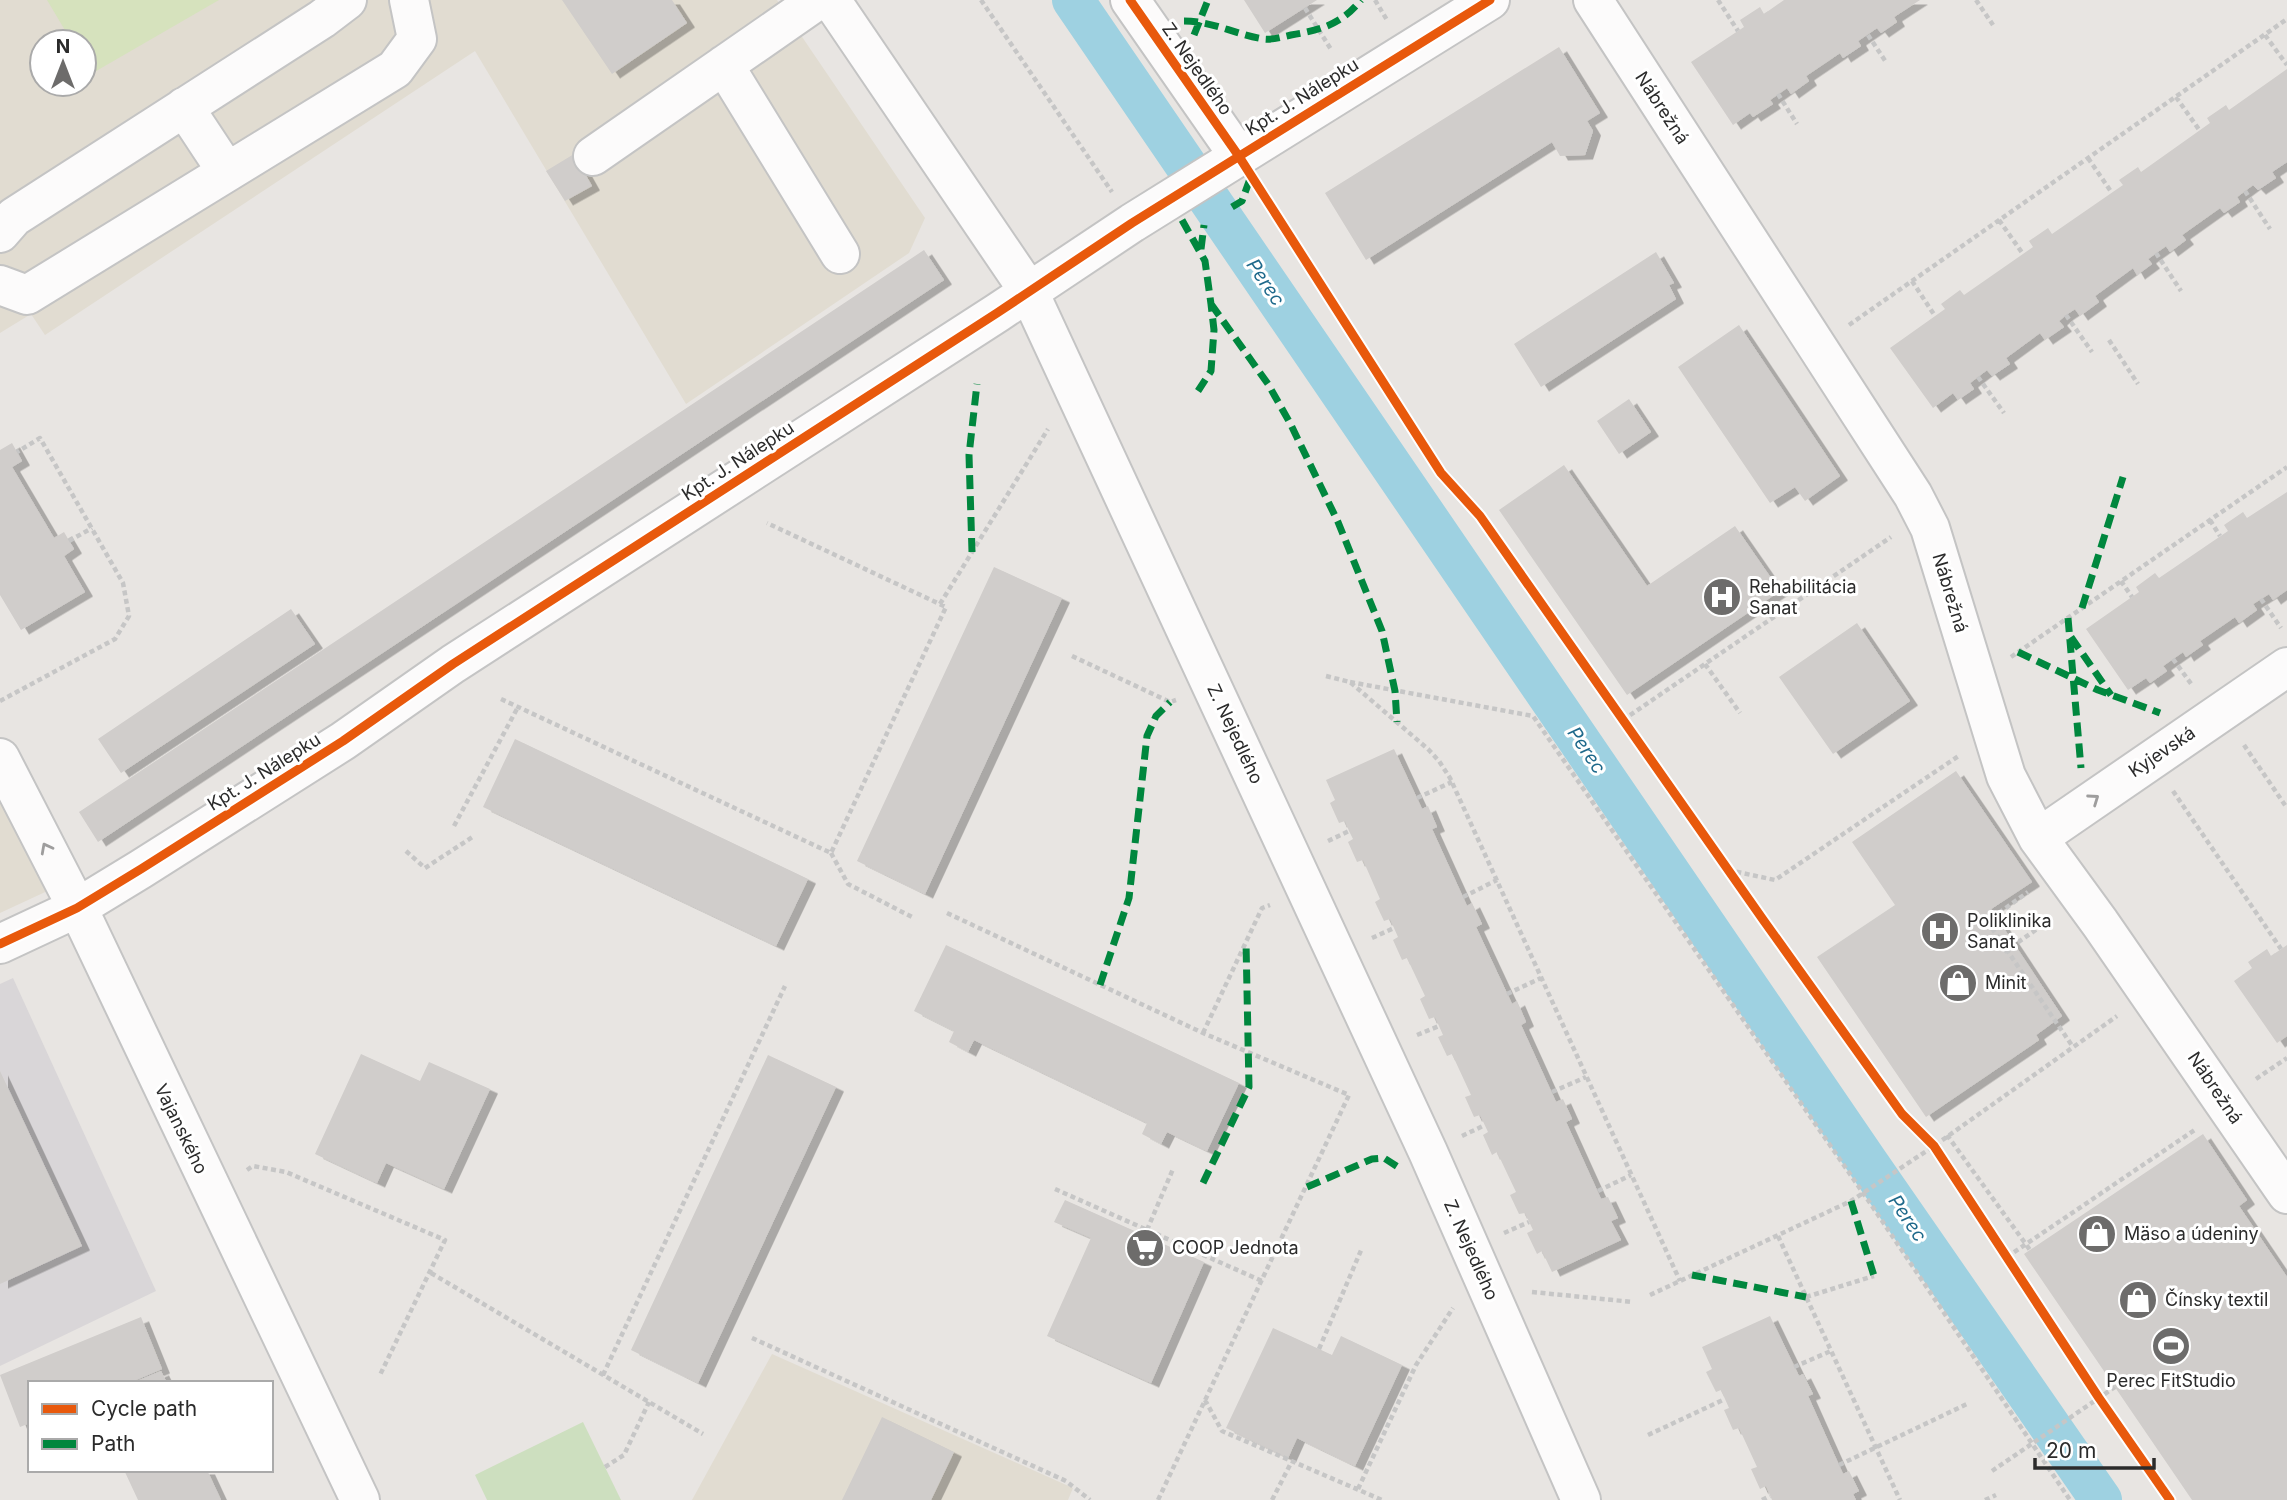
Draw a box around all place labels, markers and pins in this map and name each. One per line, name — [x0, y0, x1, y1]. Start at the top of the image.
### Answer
hospital icon: Rehabilitácia Sanat — [1701, 576, 1743, 618]
place label: Rehabilitácia Sanat — [1749, 576, 1857, 618]
hospital icon: Poliklinika Sanat — [1919, 910, 1961, 952]
place label: Poliklinika Sanat — [1967, 910, 2052, 952]
shop icon: Minit — [1937, 962, 1979, 1004]
place label: Minit — [1985, 972, 2027, 993]
shop icon: Mäso a údeniny — [2076, 1213, 2118, 1255]
place label: Mäso a údeniny — [2124, 1223, 2259, 1244]
supermarket icon: COOP Jednota — [1124, 1227, 1166, 1269]
place label: COOP Jednota — [1172, 1237, 1299, 1258]
shop icon: Čínsky textil — [2117, 1279, 2159, 1321]
place label: Čínsky textil — [2165, 1288, 2268, 1310]
sports icon: Perec FitStudio — [2150, 1325, 2192, 1367]
place label: Perec FitStudio — [2106, 1370, 2236, 1391]

